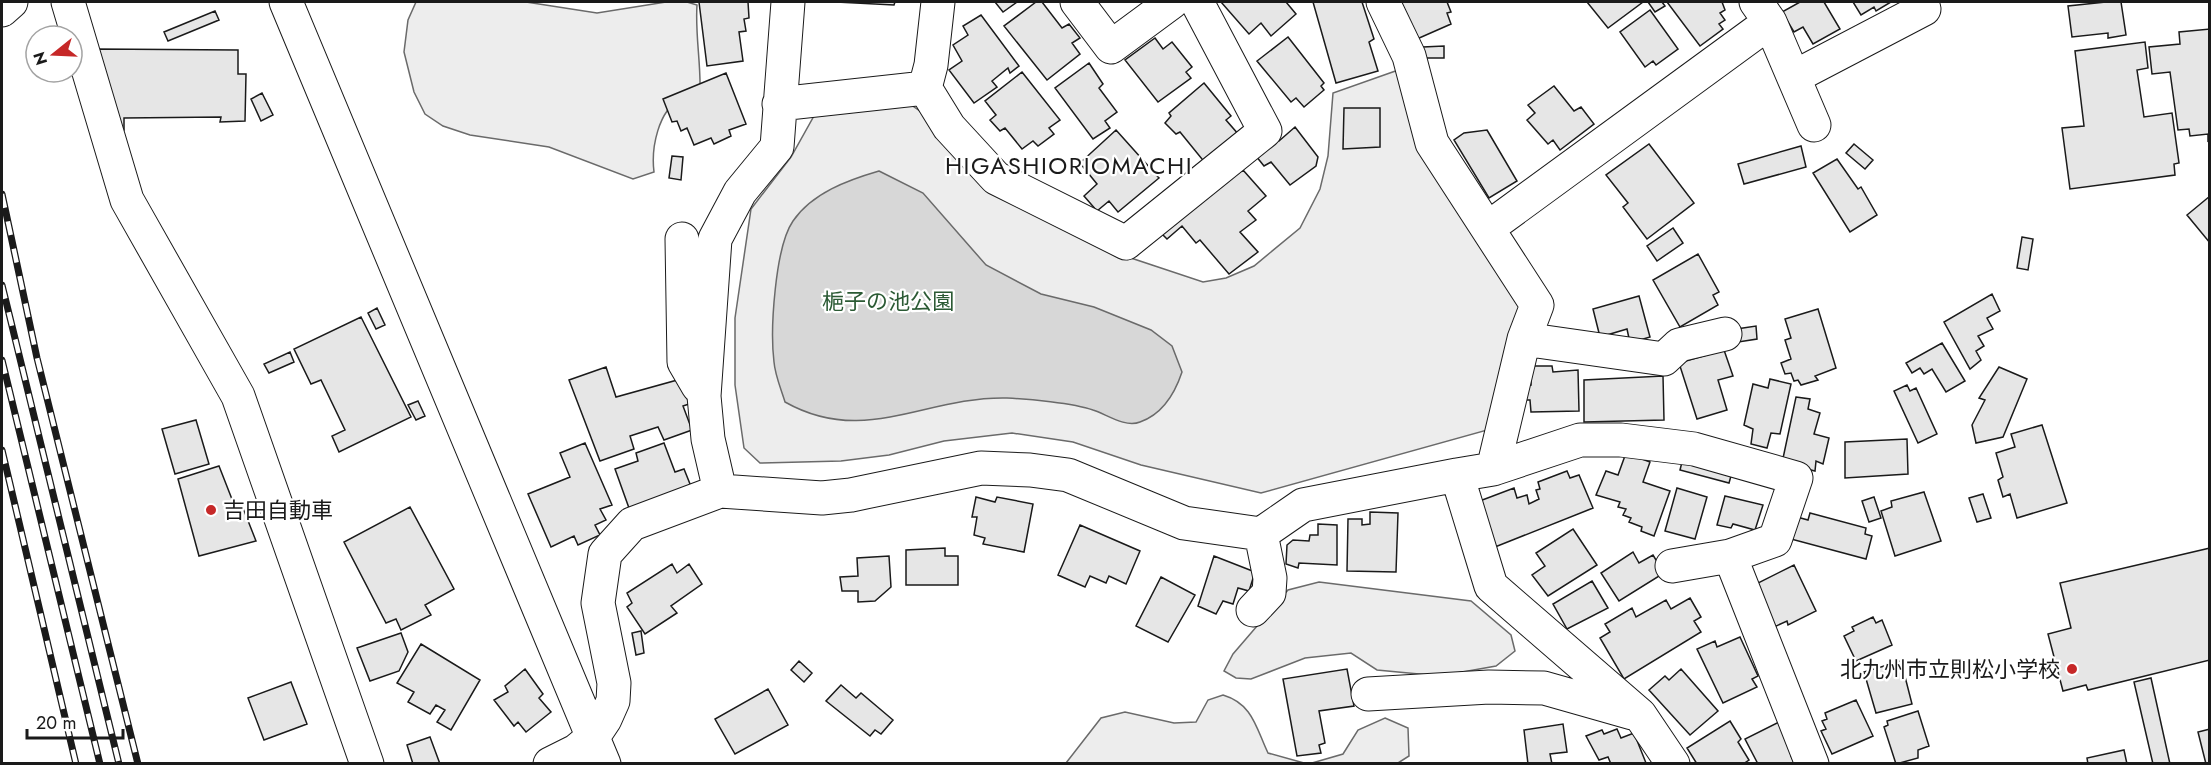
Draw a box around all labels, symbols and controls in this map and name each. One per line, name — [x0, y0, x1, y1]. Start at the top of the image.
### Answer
north arrow — [24, 24, 84, 84]
text: N — [27, 49, 53, 68]
district label: HIGASHIORIOMACHI — [945, 148, 1193, 183]
park label: 梔子の池公園 — [822, 285, 954, 317]
place label: 吉田自動車 — [223, 494, 333, 526]
marker: 吉田自動車 — [204, 503, 218, 517]
place label: 北九州市立則松小学校 — [1840, 653, 2060, 685]
marker: 北九州市立則松小学校 — [2065, 662, 2079, 676]
scale bar — [27, 702, 123, 740]
text: 20 m — [36, 710, 76, 736]

